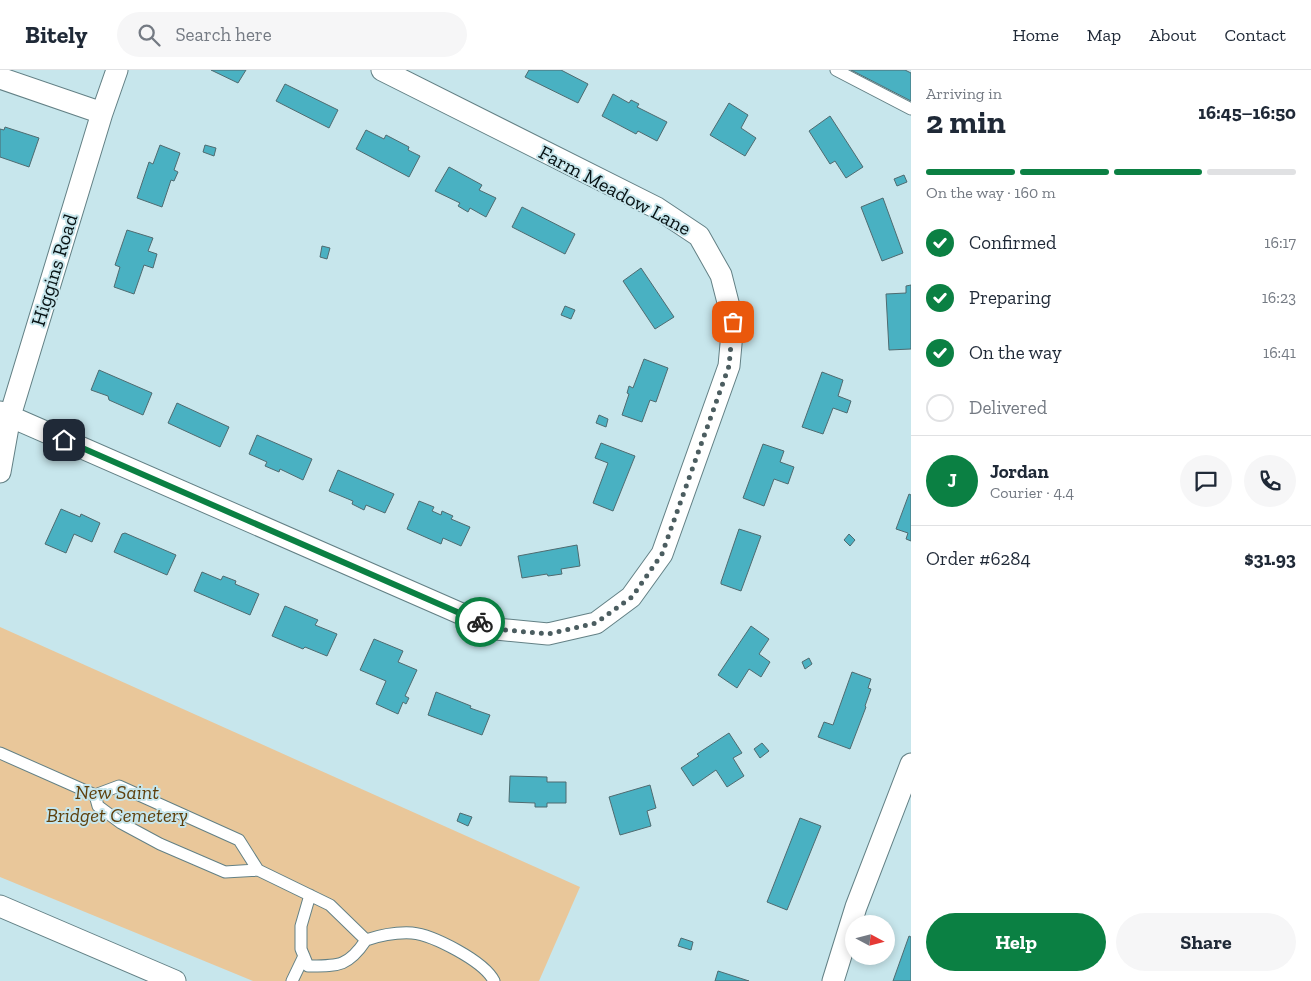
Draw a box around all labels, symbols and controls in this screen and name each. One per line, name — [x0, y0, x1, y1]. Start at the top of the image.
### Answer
search box — [117, 12, 467, 57]
text: Bitely — [25, 20, 87, 49]
icon: search — [135, 21, 163, 49]
text: Search here — [175, 23, 272, 46]
text: Home — [1012, 24, 1059, 46]
text: Map — [1087, 24, 1121, 46]
text: About — [1149, 24, 1196, 46]
text: Contact — [1224, 24, 1286, 46]
text: Arriving in — [926, 84, 1002, 103]
text: 16:45–16:50 — [1198, 101, 1296, 124]
text: 2 min — [926, 103, 1006, 141]
street label: Farm Meadow Lane — [535, 140, 695, 240]
text: On the way · 160 m — [926, 183, 1056, 202]
street label: Higgins Road — [26, 211, 82, 329]
icon: check — [926, 229, 954, 257]
text: Confirmed — [969, 231, 1056, 254]
text: 16:17 — [1264, 233, 1296, 252]
icon: check — [926, 284, 954, 312]
text: Preparing — [969, 286, 1051, 309]
text: 16:23 — [1262, 288, 1296, 307]
pin — [712, 301, 754, 343]
icon: bag — [719, 308, 747, 336]
icon: check — [926, 339, 954, 367]
text: On the way — [969, 341, 1062, 364]
text: 16:41 — [1263, 343, 1296, 362]
text: Delivered — [969, 396, 1047, 419]
pin — [43, 419, 85, 461]
icon: home — [50, 426, 78, 454]
button: chat — [1180, 455, 1232, 507]
button: phone — [1244, 455, 1296, 507]
text: Jordan — [990, 460, 1049, 483]
text: J — [947, 469, 957, 492]
text: Courier · 4.4 — [990, 483, 1074, 502]
text: Order #6284 — [926, 547, 1031, 570]
text: $31.93 — [1244, 547, 1296, 570]
courier — [455, 597, 505, 647]
icon: bike — [466, 608, 494, 636]
park label: New Saint Bridget Cemetery — [46, 780, 188, 827]
button: Help — [926, 913, 1106, 971]
button: Share — [1116, 913, 1296, 971]
north arrow — [845, 915, 895, 965]
map controls — [845, 915, 895, 965]

